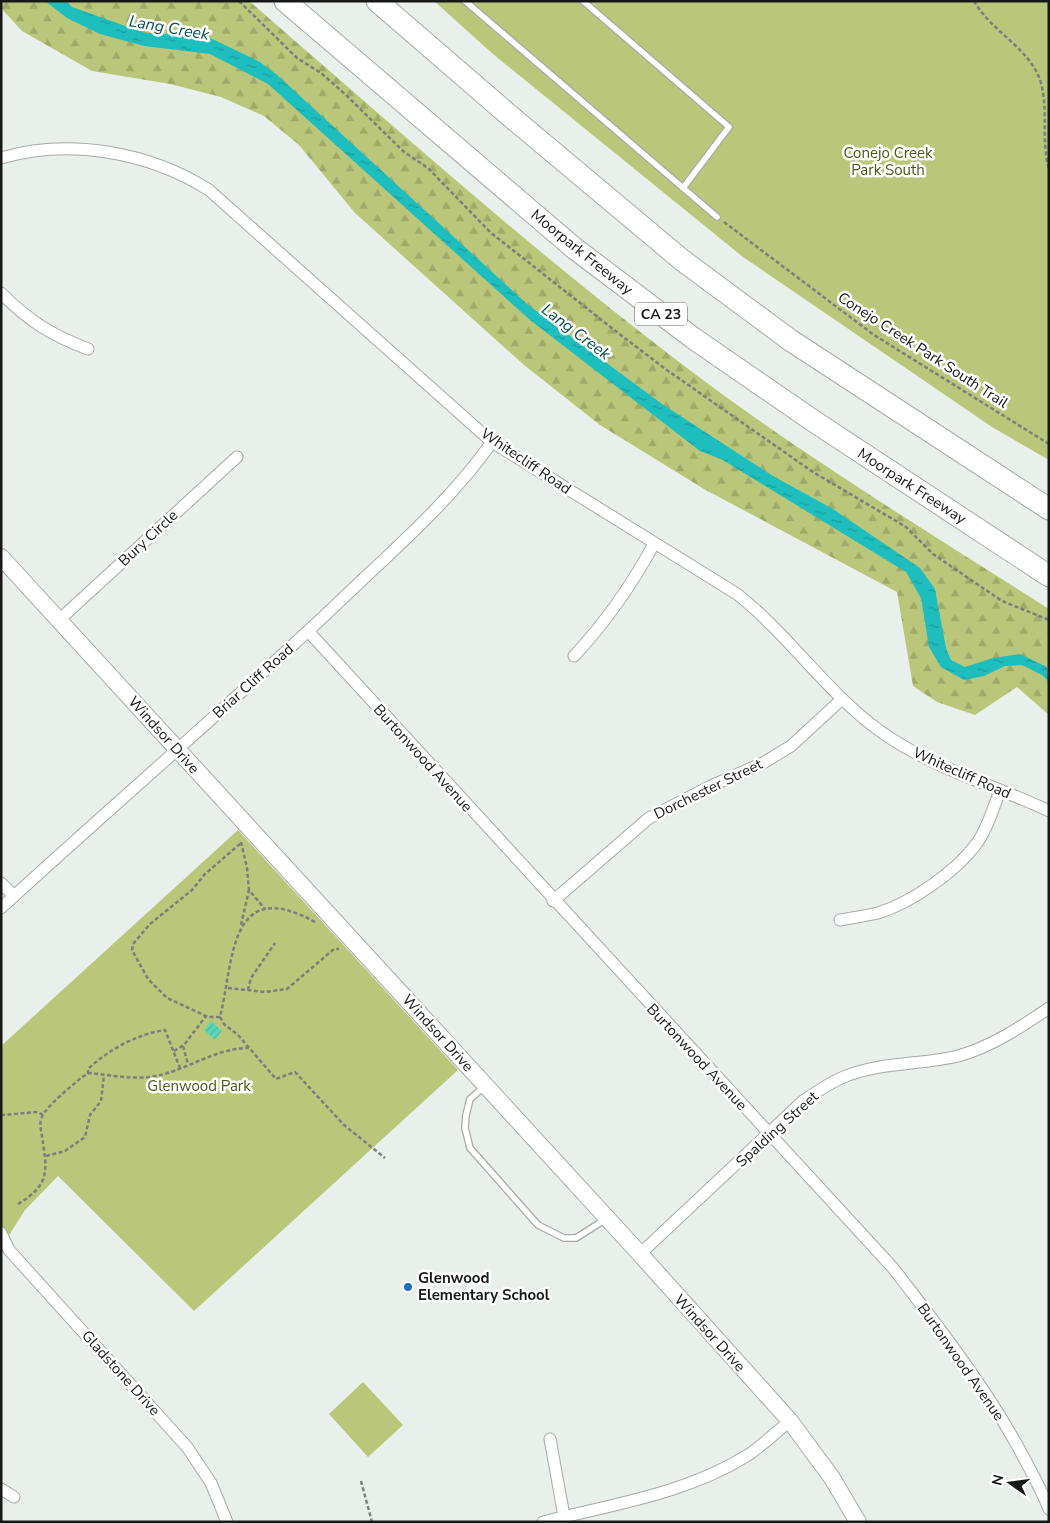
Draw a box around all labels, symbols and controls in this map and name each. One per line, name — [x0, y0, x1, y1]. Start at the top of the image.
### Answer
water label: Lang Creek — [127, 10, 212, 46]
park label: Conejo Creek Park South — [844, 143, 933, 180]
street label: Moorpark Freeway — [527, 205, 637, 299]
street label: Conejo Creek Park South Trail — [834, 287, 1012, 413]
water label: Lang Creek — [537, 299, 616, 366]
road number: CA 23 — [635, 302, 687, 326]
street label: Whitecliff Road — [477, 423, 575, 499]
street label: Moorpark Freeway — [854, 443, 970, 529]
street label: Bury Circle — [114, 505, 182, 571]
street label: Briar Cliff Road — [208, 639, 298, 723]
street label: Windsor Drive — [124, 692, 204, 778]
street label: Burtonwood Avenue — [369, 700, 477, 816]
street label: Whitecliff Road — [910, 743, 1014, 803]
street label: Dorchester Street — [650, 754, 766, 824]
street label: Windsor Drive — [398, 990, 478, 1076]
street label: Burtonwood Avenue — [642, 999, 752, 1115]
park label: Glenwood Park — [147, 1076, 251, 1096]
street label: Spalding Street — [731, 1086, 823, 1171]
place label: Glenwood Elementary School — [418, 1268, 550, 1305]
marker: Glenwood Elementary School — [402, 1281, 414, 1293]
street label: Windsor Drive — [670, 1290, 750, 1376]
street label: Burtonwood Avenue — [913, 1299, 1009, 1425]
street label: Gladstone Drive — [77, 1326, 165, 1420]
north arrow — [985, 1458, 1035, 1508]
text: N — [987, 1473, 1008, 1487]

